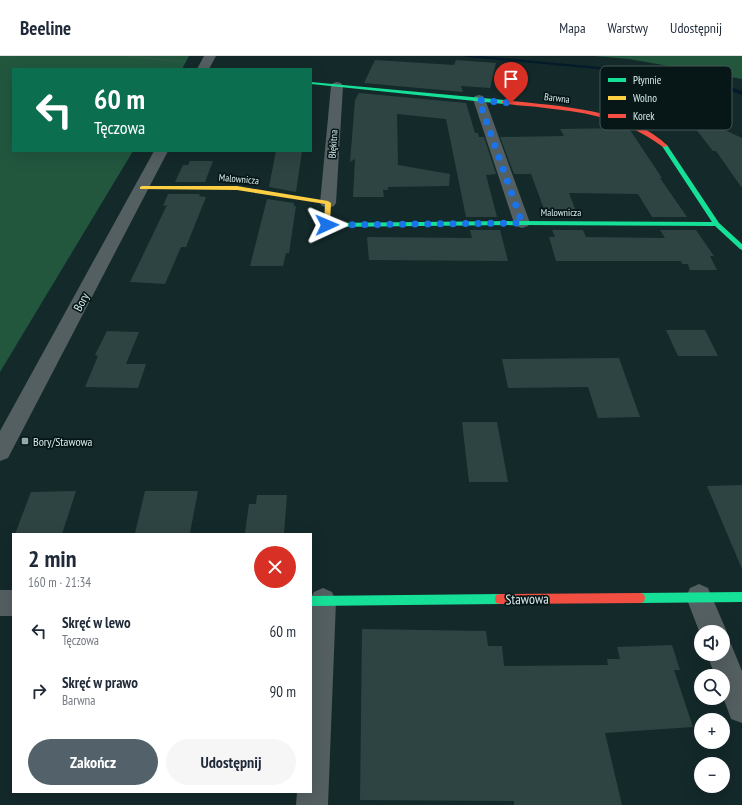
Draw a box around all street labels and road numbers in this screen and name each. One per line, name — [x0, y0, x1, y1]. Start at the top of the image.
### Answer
street label: Barwna — [543, 90, 571, 106]
street label: Błękitna — [326, 129, 340, 159]
street label: Malownicza — [218, 171, 260, 187]
street label: Malownicza — [541, 206, 581, 219]
street label: Bory — [70, 290, 92, 314]
street label: Stawowa — [505, 590, 549, 608]

